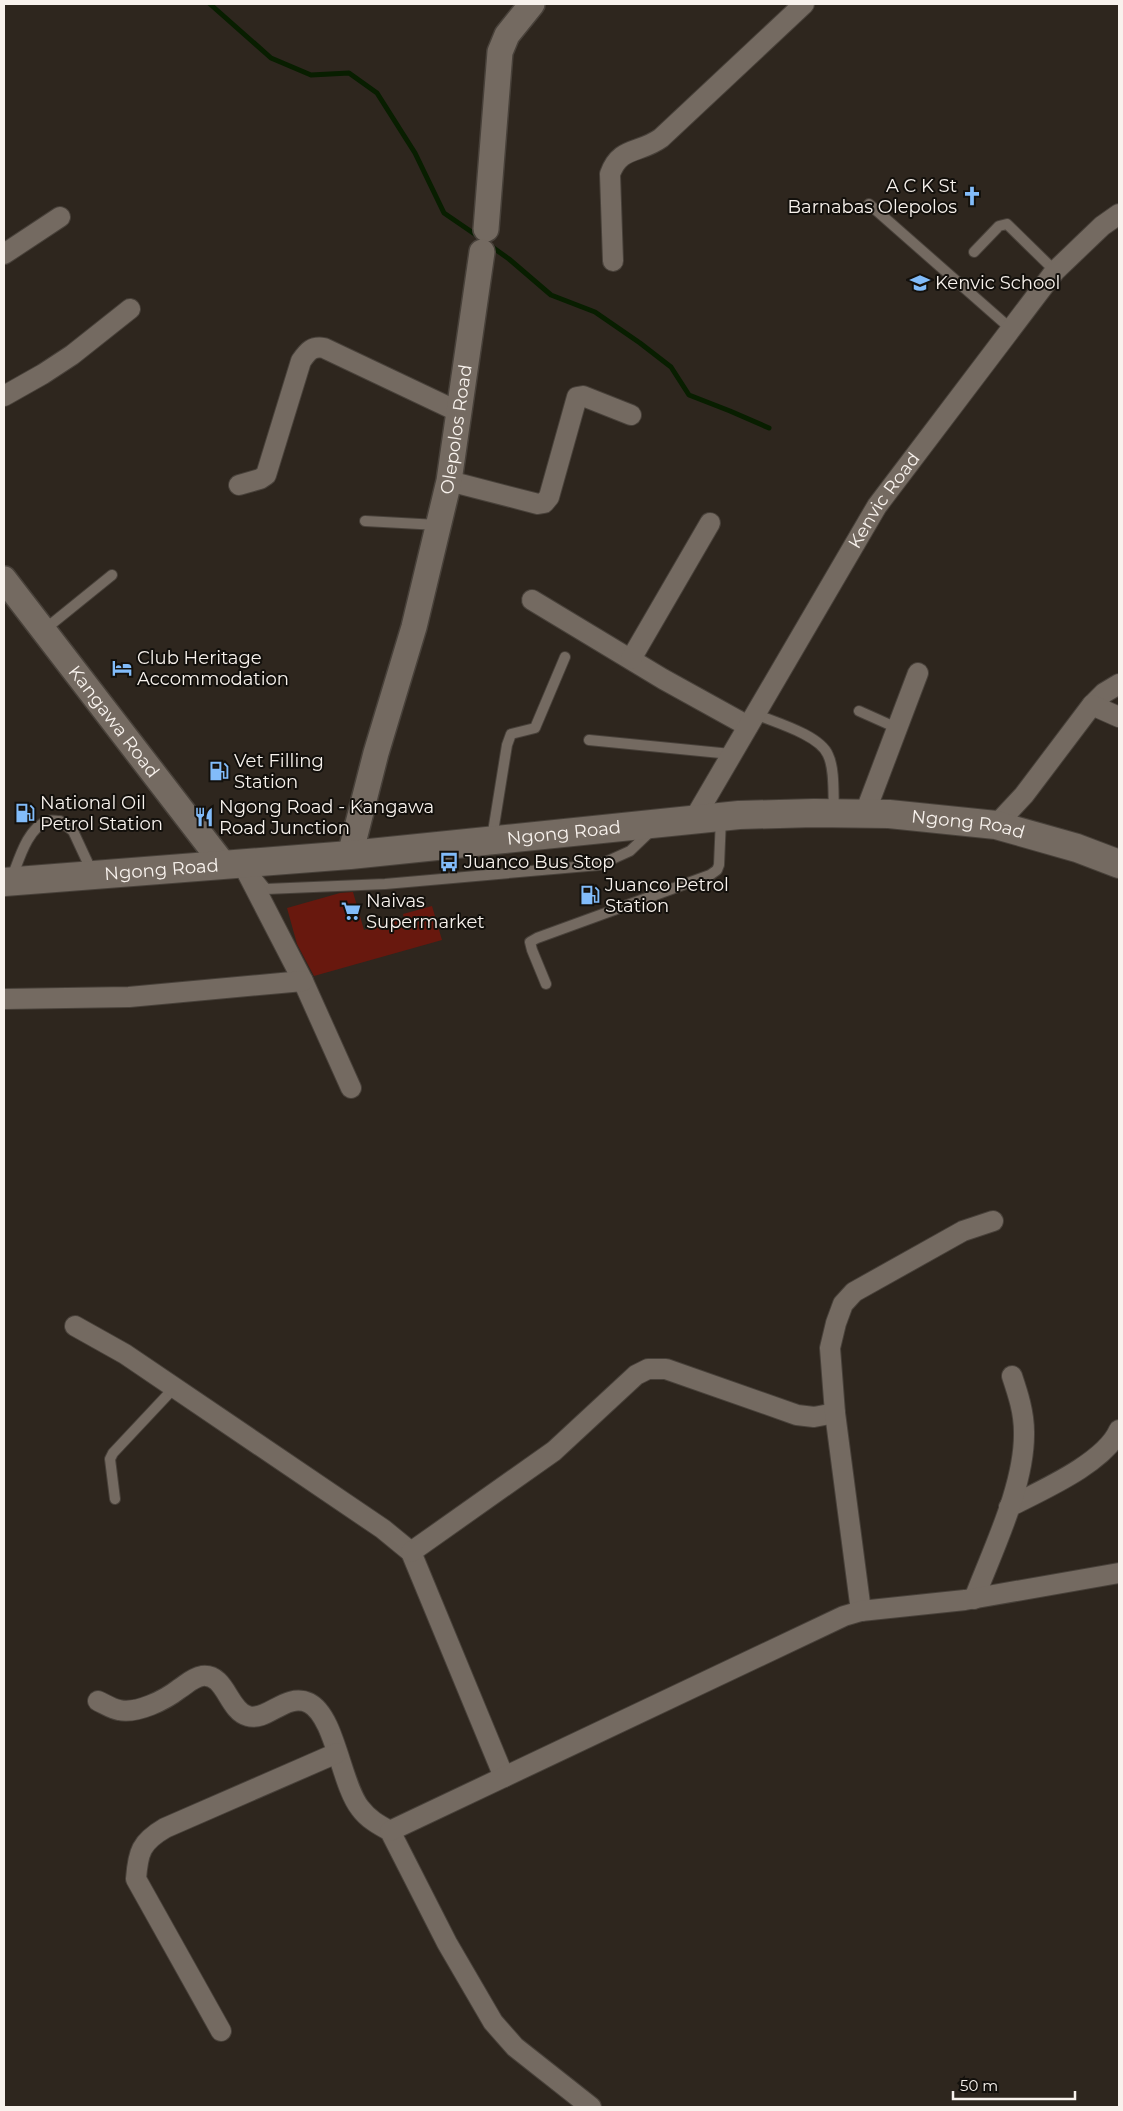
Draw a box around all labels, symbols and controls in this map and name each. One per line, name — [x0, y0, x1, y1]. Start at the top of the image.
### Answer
place label: A C K St Barnabas Olepolos — [787, 175, 957, 218]
church icon: A C K St Barnabas Olepolos — [961, 185, 983, 207]
school or university icon: Kenvic School — [909, 272, 931, 294]
place label: Kenvic School — [935, 272, 1060, 294]
street label: Olepolos Road — [435, 363, 477, 497]
street label: Kenvic Road — [844, 448, 925, 553]
place label: Club Heritage Accommodation — [137, 647, 289, 690]
hotel icon: Club Heritage Accommodation — [111, 657, 133, 679]
street label: Kangawa Road — [64, 661, 164, 782]
place label: Vet Filling Station — [234, 750, 324, 793]
fuel station icon: Vet Filling Station — [208, 760, 230, 782]
place label: National Oil Petrol Station — [40, 792, 163, 835]
place label: Ngong Road - Kangawa Road Junction — [219, 796, 434, 839]
fuel station icon: National Oil Petrol Station — [14, 802, 36, 824]
street label: Ngong Road — [910, 805, 1027, 844]
restaurant icon: Ngong Road - Kangawa Road Junction — [193, 806, 215, 828]
street label: Ngong Road — [506, 816, 622, 850]
bus stop icon: Juanco Bus Stop — [438, 851, 460, 873]
place label: Juanco Bus Stop — [463, 851, 615, 873]
street label: Ngong Road — [104, 854, 220, 885]
place label: Juanco Petrol Station — [604, 874, 729, 917]
fuel station icon: Juanco Petrol Station — [579, 884, 601, 906]
place label: Naivas Supermarket — [366, 890, 485, 933]
supermarket icon: Naivas Supermarket — [340, 900, 362, 922]
scale bar — [953, 2068, 1076, 2100]
text: 50 m — [960, 2076, 998, 2095]

